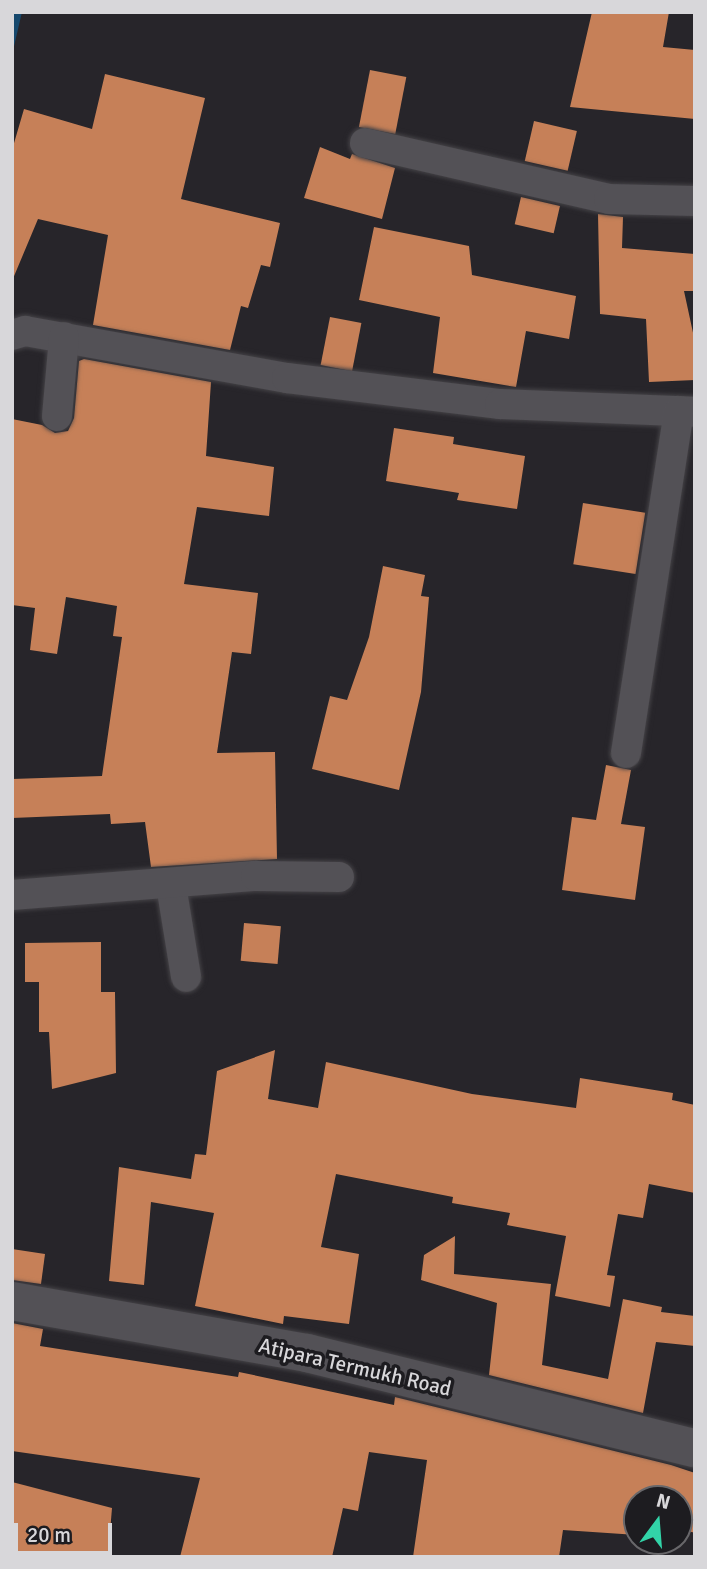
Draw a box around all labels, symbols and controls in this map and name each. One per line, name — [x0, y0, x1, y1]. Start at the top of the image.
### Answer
street label: Atipara Termukh Road — [256, 1333, 454, 1401]
north arrow — [623, 1485, 693, 1555]
text: N — [654, 1488, 673, 1515]
scale bar — [18, 1510, 116, 1554]
text: 20 m — [27, 1522, 71, 1548]

